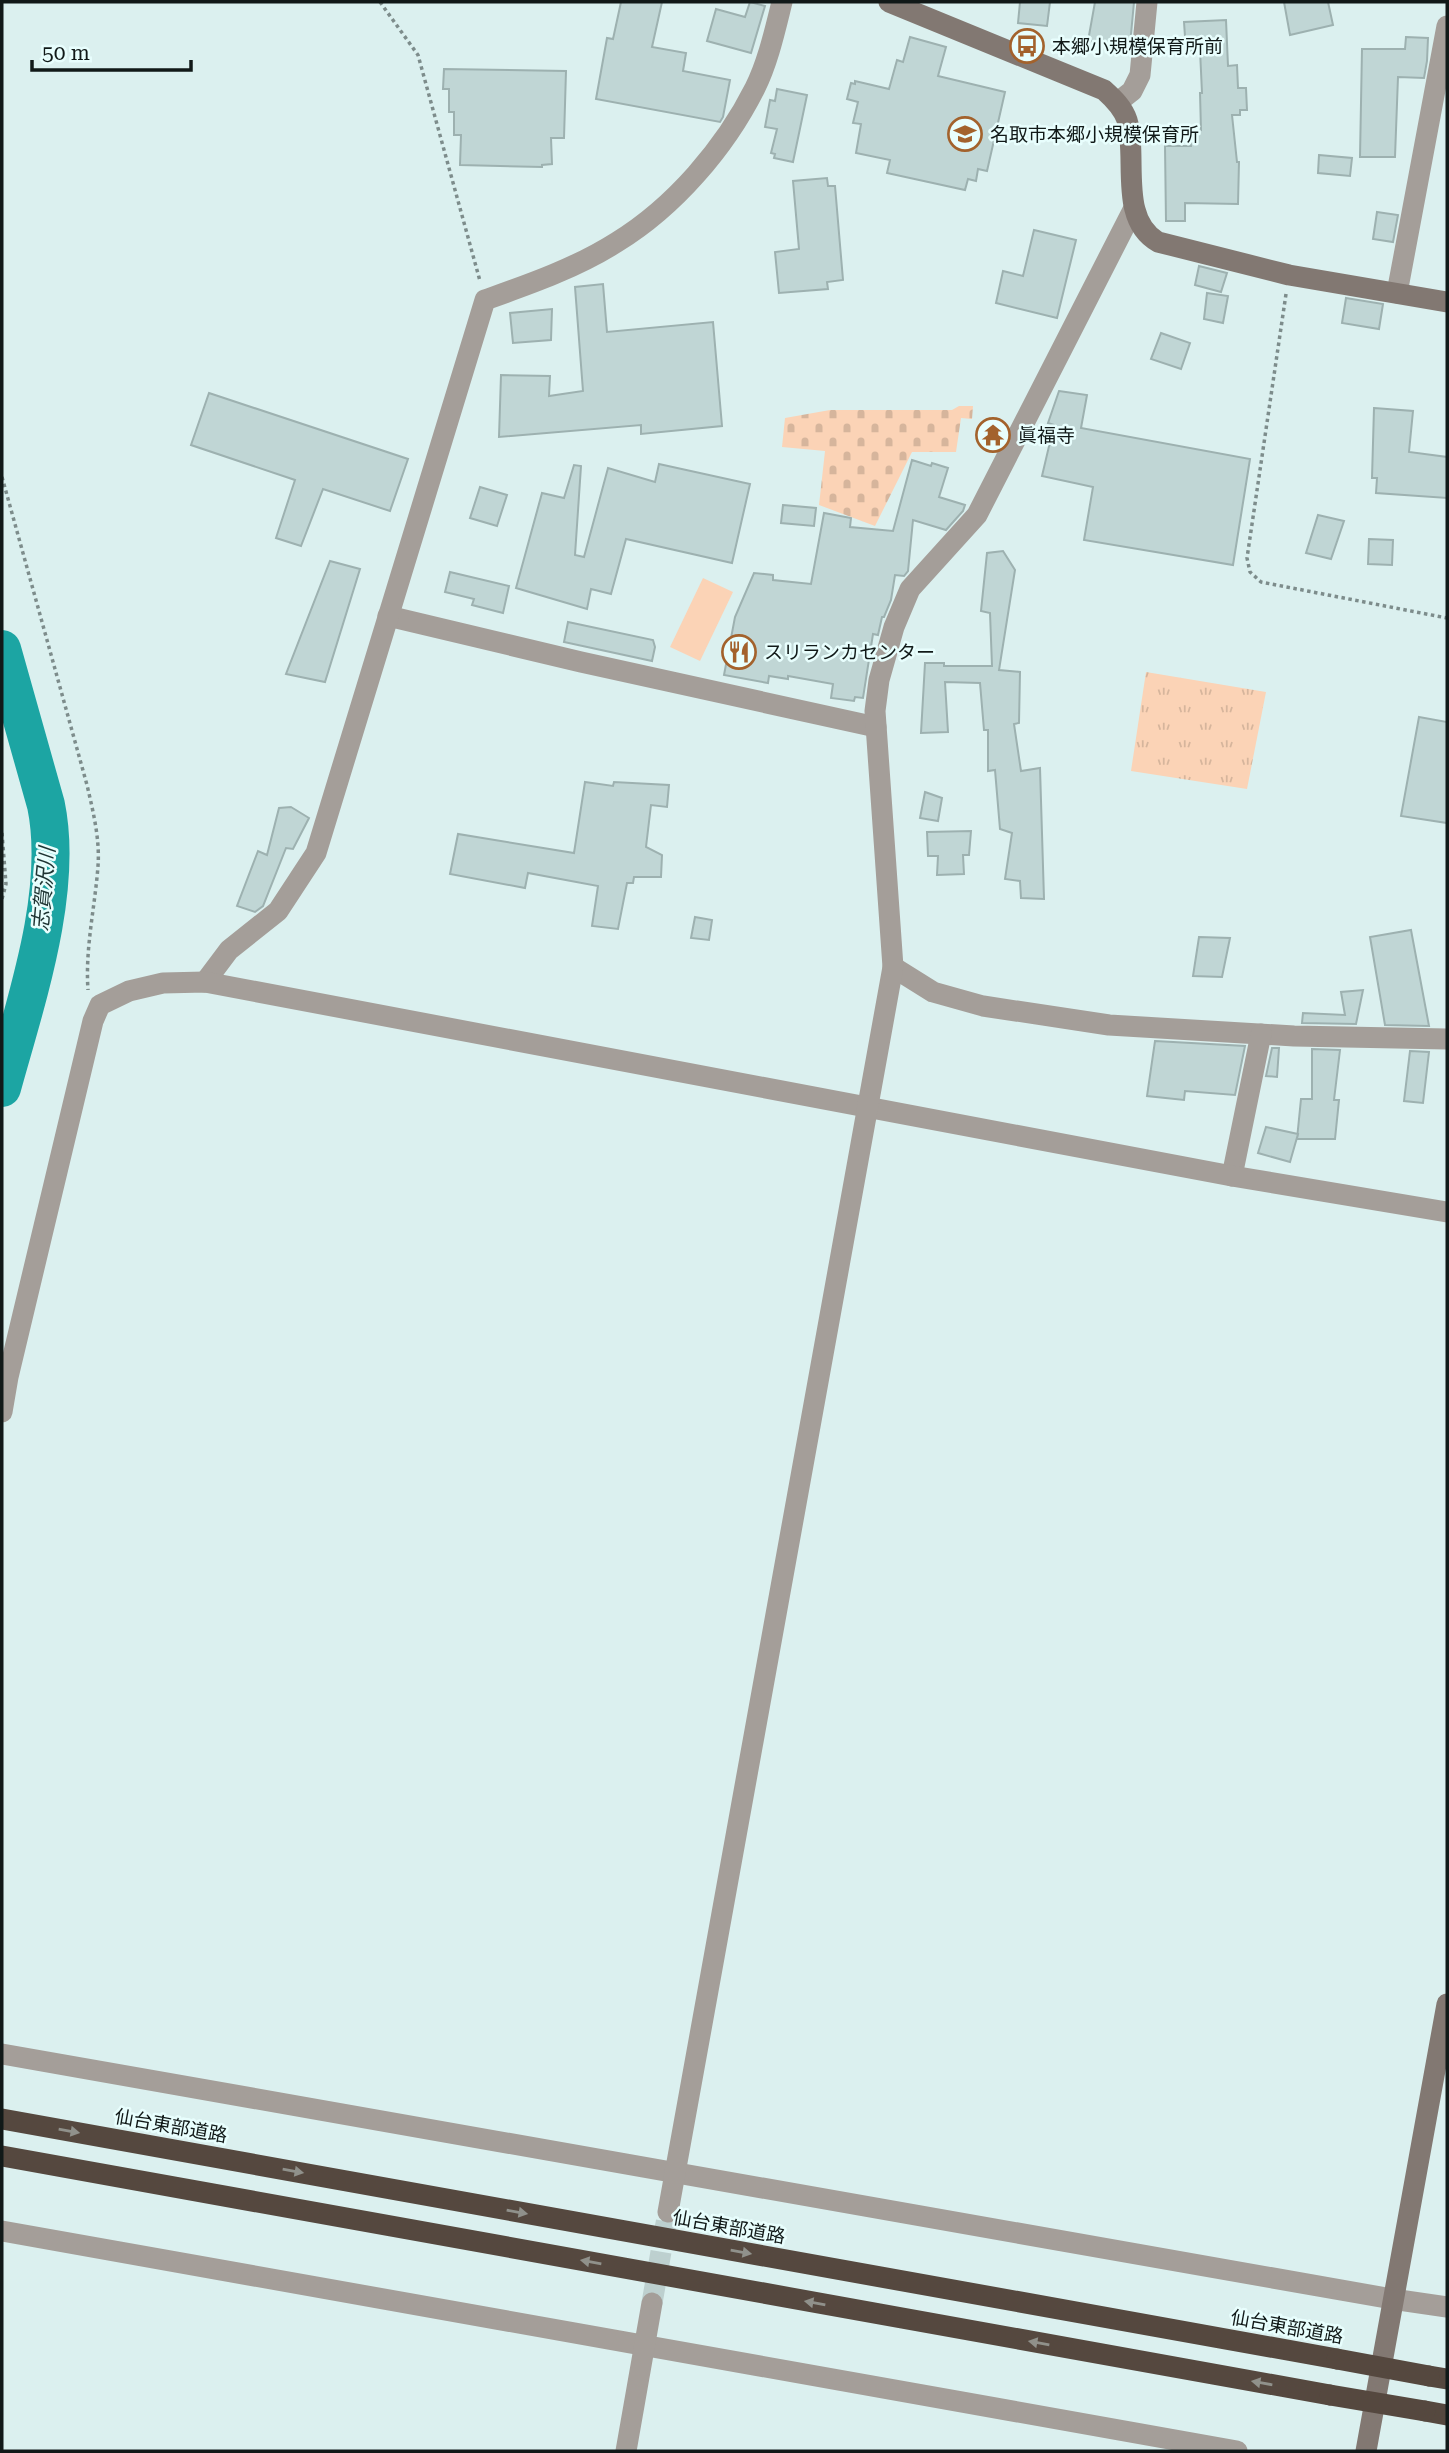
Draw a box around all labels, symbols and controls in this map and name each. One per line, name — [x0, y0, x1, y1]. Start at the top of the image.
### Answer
bus stop icon: 本郷小規模保育所前 — [1008, 27, 1046, 65]
scale bar — [32, 28, 191, 72]
place label: 本郷小規模保育所前 — [1052, 35, 1223, 58]
text: 50 m — [42, 41, 90, 65]
school or university icon: 名取市本郷小規模保育所 — [946, 115, 984, 153]
place label: 名取市本郷小規模保育所 — [990, 123, 1199, 146]
temple icon: 眞福寺 — [974, 416, 1012, 454]
place label: 眞福寺 — [1018, 424, 1075, 447]
restaurant icon: スリランカセンター — [720, 633, 758, 671]
place label: スリランカセンター — [764, 641, 935, 664]
water label: 志賀沢川 — [28, 844, 60, 932]
street label: 仙台東部道路 — [113, 2105, 229, 2147]
one-way arrow — [58, 2126, 80, 2137]
one-way arrow — [282, 2166, 304, 2177]
one-way arrow — [506, 2206, 528, 2217]
street label: 仙台東部道路 — [671, 2206, 787, 2248]
one-way arrow — [730, 2247, 752, 2258]
one-way arrow — [580, 2257, 602, 2268]
one-way arrow — [804, 2297, 826, 2308]
street label: 仙台東部道路 — [1229, 2306, 1345, 2348]
one-way arrow — [1027, 2337, 1049, 2348]
one-way arrow — [1251, 2378, 1273, 2389]

